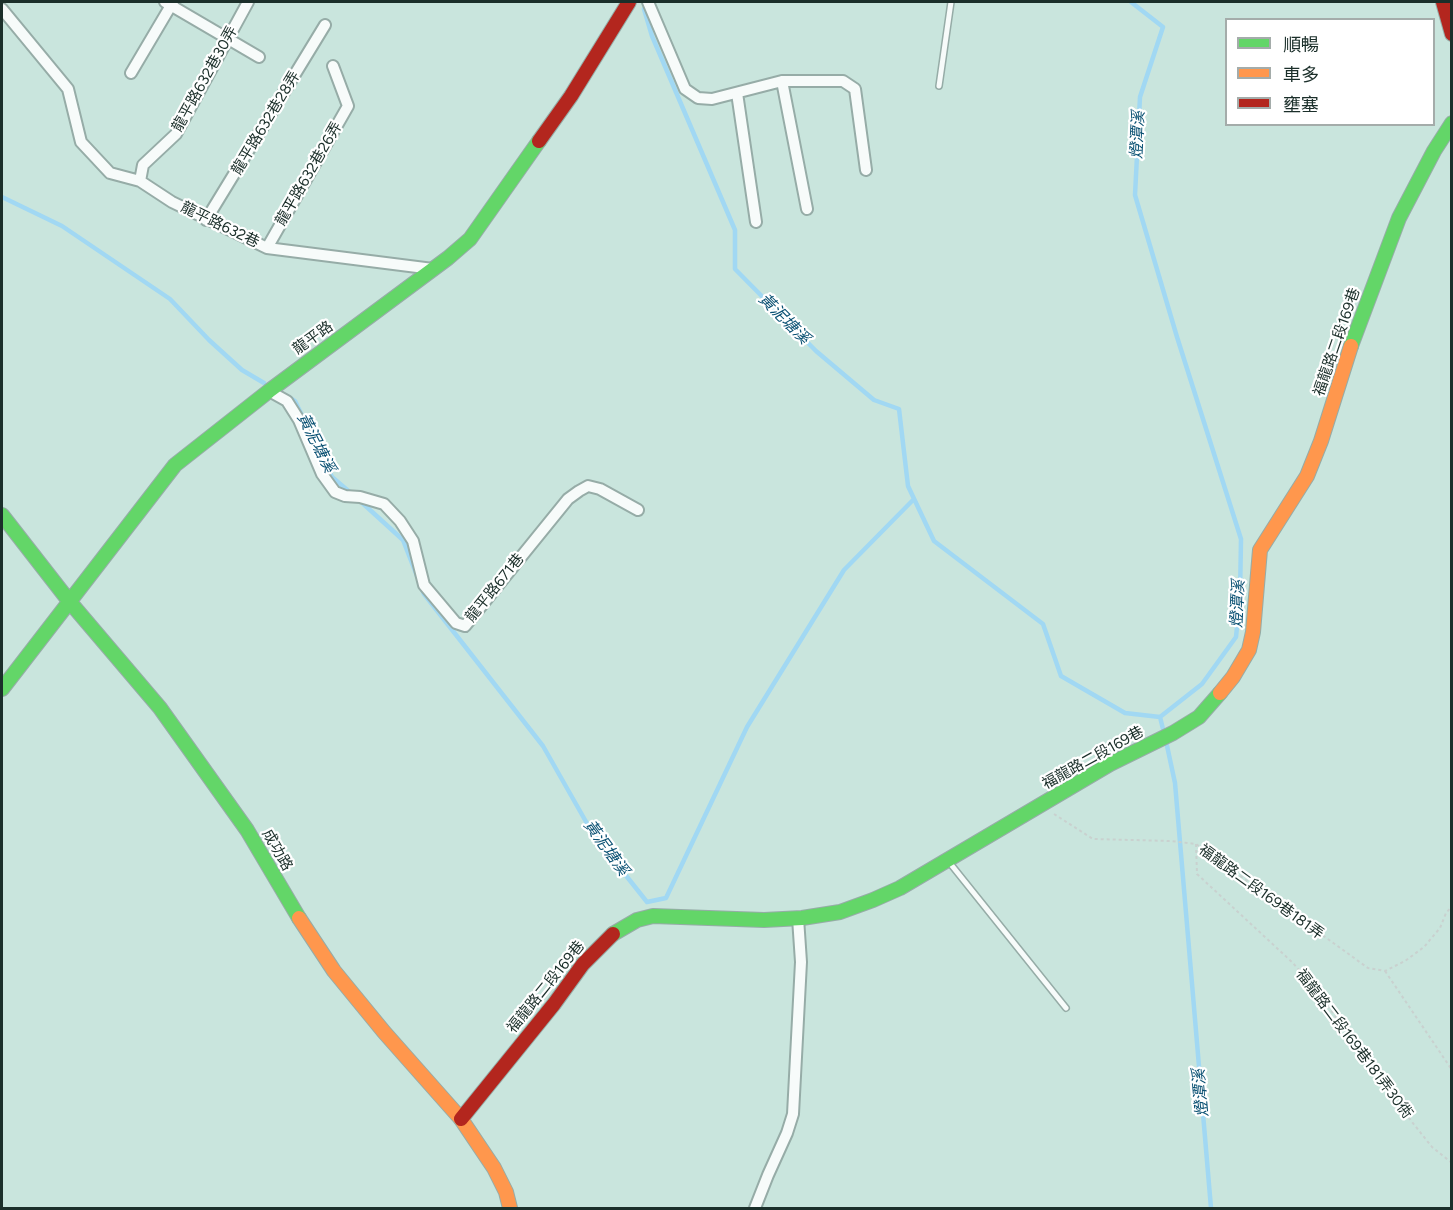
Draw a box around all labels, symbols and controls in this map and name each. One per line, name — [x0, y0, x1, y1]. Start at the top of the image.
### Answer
legend — [1225, 18, 1435, 126]
street label: 龍平路632巷30弄 — [169, 23, 241, 135]
text: 順暢 — [1283, 34, 1319, 56]
text: 車多 — [1283, 64, 1319, 86]
street label: 龍平路632巷28弄 — [228, 68, 304, 178]
text: 壅塞 — [1283, 94, 1319, 116]
water label: 燈潭溪 — [1127, 111, 1149, 159]
street label: 龍平路632巷26弄 — [272, 119, 346, 229]
street label: 龍平路632巷 — [178, 198, 262, 252]
street label: 福龍路二段169巷 — [1310, 286, 1364, 398]
water label: 黃泥塘溪 — [755, 290, 813, 348]
street label: 龍平路 — [290, 317, 336, 359]
water label: 黃泥塘溪 — [293, 410, 339, 476]
street label: 龍平路671巷 — [462, 550, 528, 626]
water label: 燈潭溪 — [1227, 580, 1249, 628]
street label: 福龍路二段169巷 — [1039, 723, 1147, 793]
water label: 黃泥塘溪 — [579, 816, 633, 880]
street label: 成功路 — [258, 826, 296, 874]
street label: 福龍路二段169巷181弄 — [1195, 841, 1327, 943]
street label: 福龍路二段169巷 — [503, 937, 589, 1037]
street label: 福龍路二段169巷181弄30衖 — [1292, 966, 1416, 1122]
water label: 燈潭溪 — [1189, 1068, 1213, 1118]

